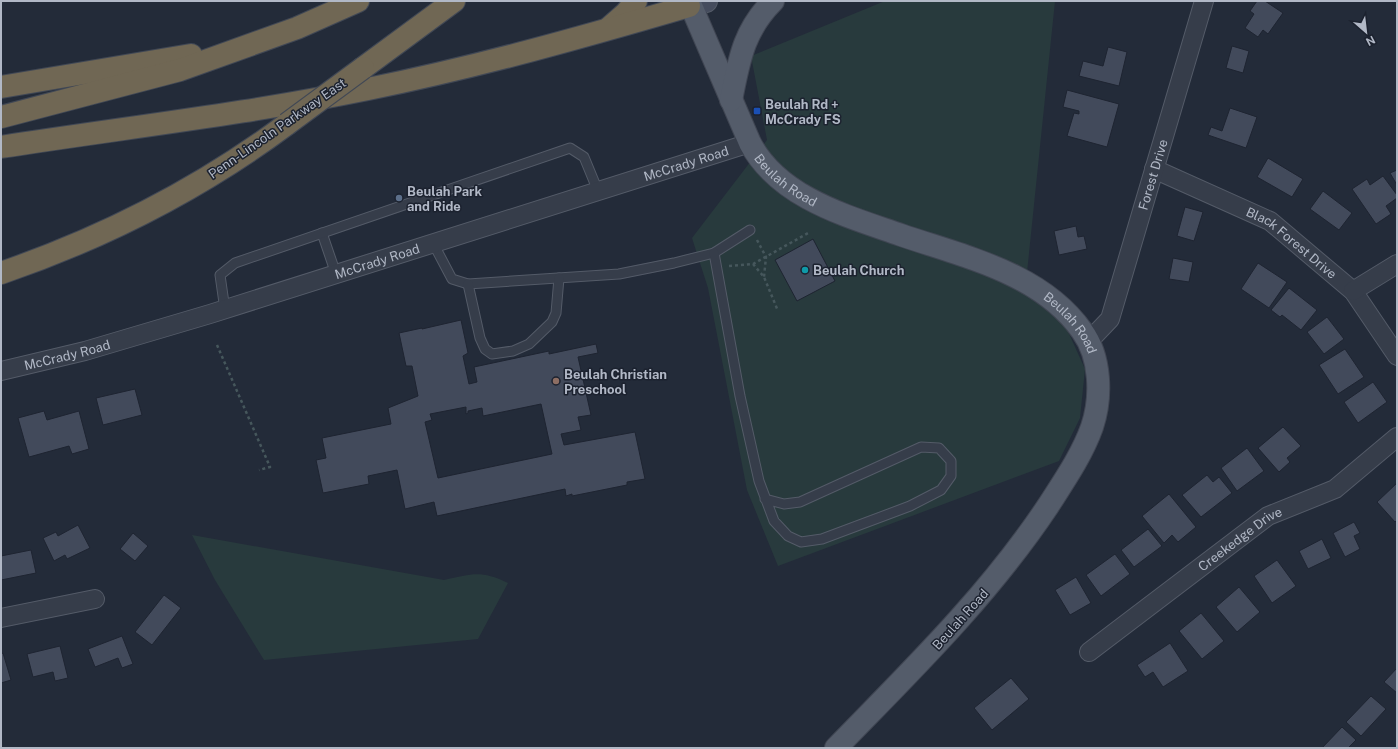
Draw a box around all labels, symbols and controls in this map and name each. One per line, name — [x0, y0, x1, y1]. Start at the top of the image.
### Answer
north arrow — [1346, 12, 1386, 52]
text: N — [1364, 34, 1377, 48]
street label: Penn-Lincoln Parkway East — [206, 75, 349, 182]
place label: Beulah Rd + McCrady FS — [765, 97, 841, 127]
marker: Beulah Rd + McCrady FS — [752, 106, 762, 116]
street label: Forest Drive — [1136, 138, 1171, 212]
street label: McCrady Road — [642, 143, 730, 184]
street label: Beulah Road — [751, 151, 820, 210]
place label: Beulah Park and Ride — [407, 184, 482, 214]
marker: Beulah Park and Ride — [394, 193, 404, 203]
street label: Black Forest Drive — [1244, 204, 1340, 282]
street label: McCrady Road — [333, 241, 422, 282]
place label: Beulah Church — [813, 263, 904, 278]
marker: Beulah Church — [800, 265, 810, 275]
street label: Beulah Road — [1041, 289, 1100, 356]
street label: McCrady Road — [23, 337, 112, 373]
place label: Beulah Christian Preschool — [564, 367, 667, 397]
marker: Beulah Christian Preschool — [551, 376, 561, 386]
street label: Creekedge Drive — [1195, 504, 1284, 574]
street label: Beulah Road — [929, 586, 991, 653]

